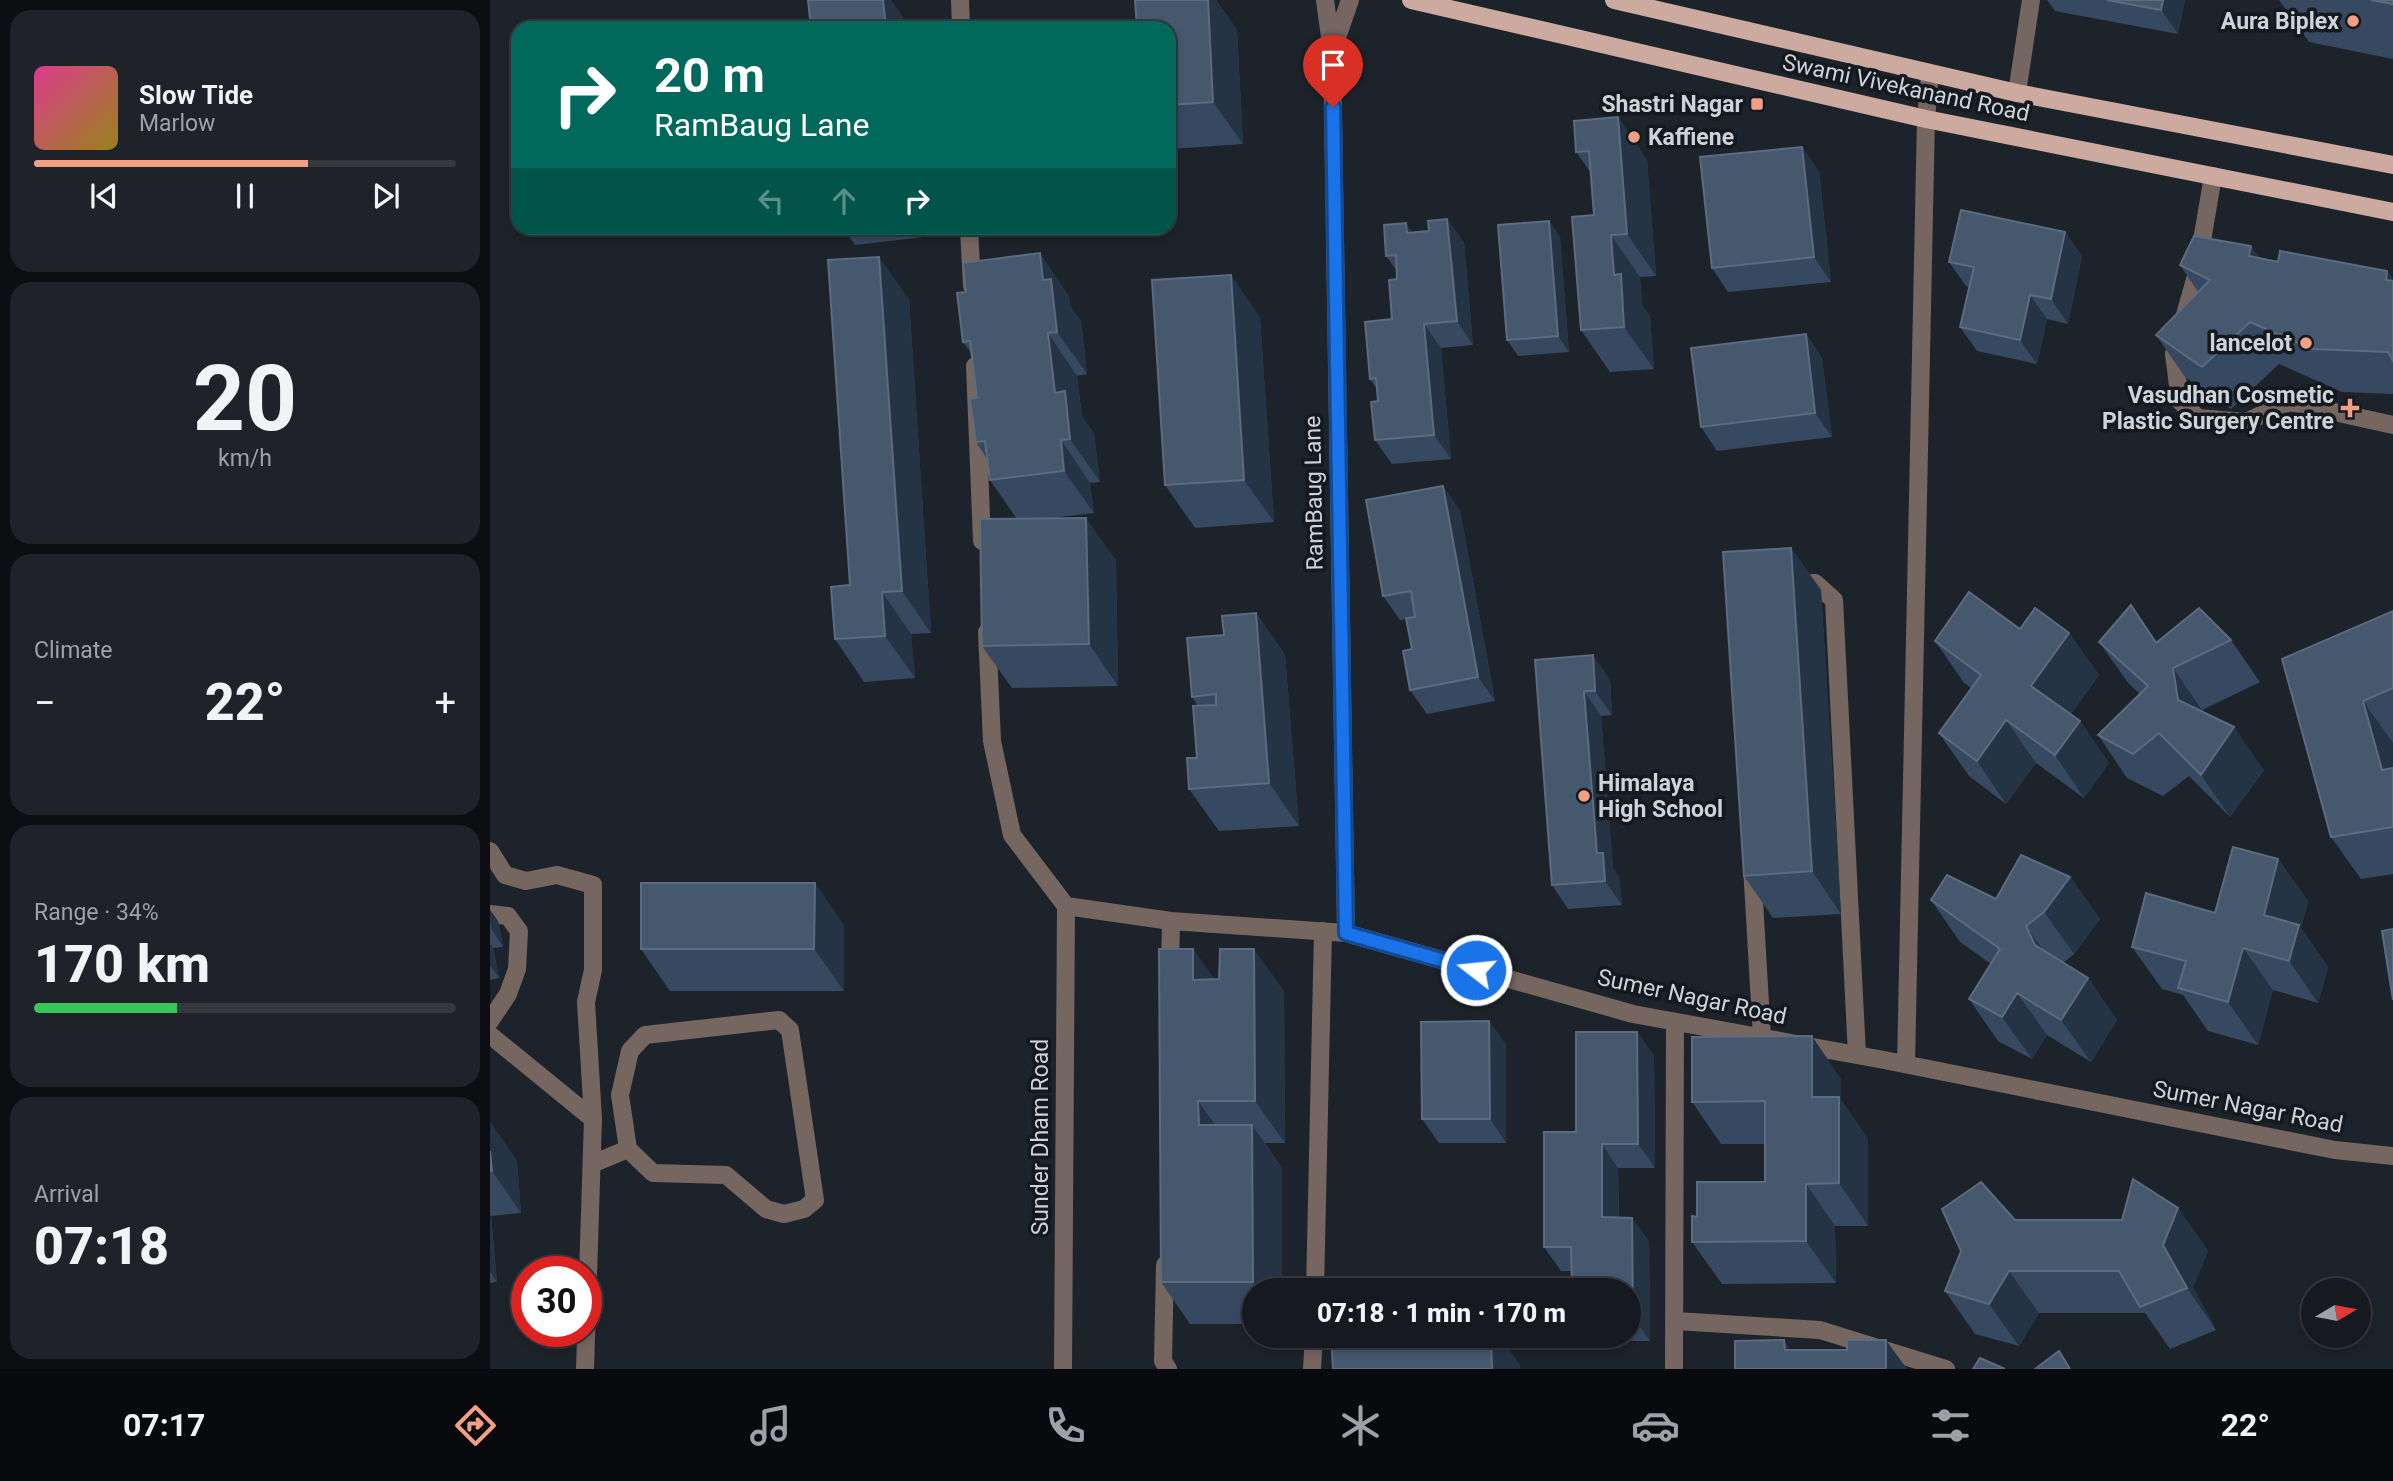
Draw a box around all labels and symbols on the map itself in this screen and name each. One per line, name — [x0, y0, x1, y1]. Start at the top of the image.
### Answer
place label: Aura Biplex — [2221, 8, 2339, 35]
marker: Aura Biplex — [2345, 13, 2361, 29]
pin — [1303, 35, 1363, 107]
street label: Swami Vivekanand Road — [1780, 49, 2032, 127]
place label: Shastri Nagar — [1601, 91, 1744, 118]
marker: Shastri Nagar — [1749, 96, 1765, 112]
place label: Kaffiene — [1648, 124, 1734, 151]
marker: Kaffiene — [1626, 129, 1642, 145]
place label: lancelot — [2209, 330, 2292, 357]
marker: lancelot — [2298, 335, 2314, 351]
place label: Vasudhan Cosmetic Plastic Surgery Centre — [2102, 382, 2334, 435]
marker: Vasudhan Cosmetic Plastic Surgery Centre — [2340, 398, 2360, 418]
street label: RamBaug Lane — [1299, 415, 1329, 571]
place label: Himalaya High School — [1598, 770, 1723, 823]
marker: Himalaya High School — [1576, 788, 1592, 804]
position arrow — [1439, 933, 1513, 1007]
street label: Sumer Nagar Road — [1595, 964, 1789, 1030]
street label: Sunder Dham Road — [1027, 1039, 1054, 1235]
street label: Sumer Nagar Road — [2151, 1075, 2345, 1139]
speed limit sign: 30 — [511, 1256, 602, 1347]
north arrow — [2301, 1278, 2371, 1348]

